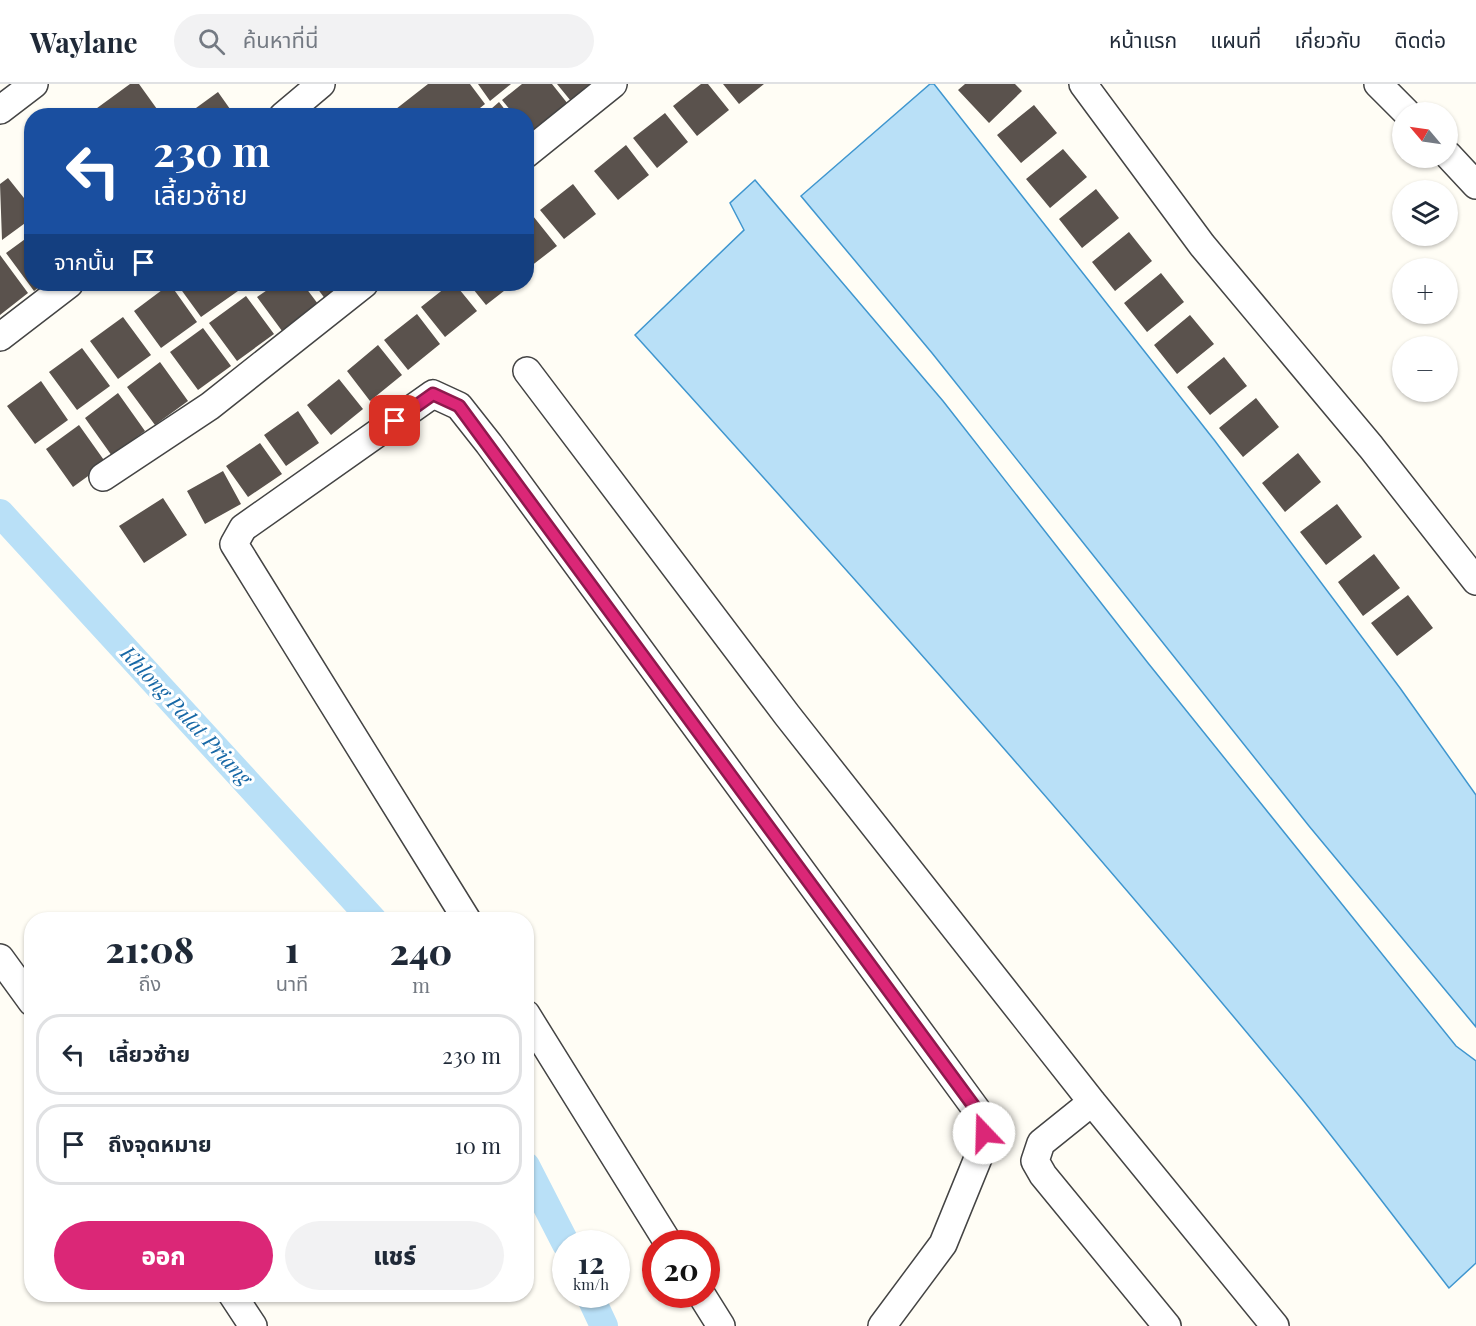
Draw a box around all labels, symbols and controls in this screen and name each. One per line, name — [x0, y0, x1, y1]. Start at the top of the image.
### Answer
search box — [174, 14, 594, 68]
text: Waylane — [30, 23, 138, 60]
text: ค้นหาที่นี่ — [243, 24, 318, 54]
icon: search — [195, 25, 228, 58]
text: หน้าแรก — [1109, 25, 1177, 53]
text: แผนที่ — [1210, 25, 1261, 53]
text: เกี่ยวกับ — [1294, 25, 1361, 53]
text: ติดต่อ — [1394, 25, 1446, 53]
north arrow — [1392, 102, 1458, 168]
map controls — [1392, 102, 1458, 402]
text: 230 m — [153, 122, 270, 178]
icon: left — [54, 132, 132, 210]
text: เลี้ยวซ้าย — [153, 176, 247, 212]
button: layers — [1392, 180, 1458, 246]
text: จากนั้น — [54, 246, 115, 276]
icon: arrive — [127, 246, 160, 279]
button: + — [1392, 258, 1458, 324]
button: − — [1392, 336, 1458, 402]
pin — [369, 395, 420, 446]
icon: arrive — [378, 404, 411, 437]
water label: Khlong Palat Priang — [115, 638, 260, 792]
text: 21:08 — [106, 924, 194, 972]
text: 1 — [285, 924, 299, 972]
text: 240 — [390, 926, 452, 974]
text: ถึง — [138, 969, 161, 996]
text: นาที — [276, 969, 308, 996]
text: m — [412, 971, 430, 998]
icon: left — [57, 1038, 90, 1071]
text: เลี้ยวซ้าย — [108, 1038, 190, 1068]
text: 230 m — [442, 1040, 501, 1070]
position arrow — [952, 1101, 1016, 1165]
icon: arrive — [57, 1128, 90, 1161]
text: ถึงจุดหมาย — [108, 1128, 212, 1158]
text: 10 m — [455, 1130, 501, 1160]
button: ออก — [54, 1221, 273, 1290]
button: แชร์ — [285, 1221, 504, 1290]
speed limit sign: 20 — [642, 1230, 720, 1308]
text: 12 — [577, 1242, 605, 1282]
text: km/h — [573, 1274, 609, 1294]

